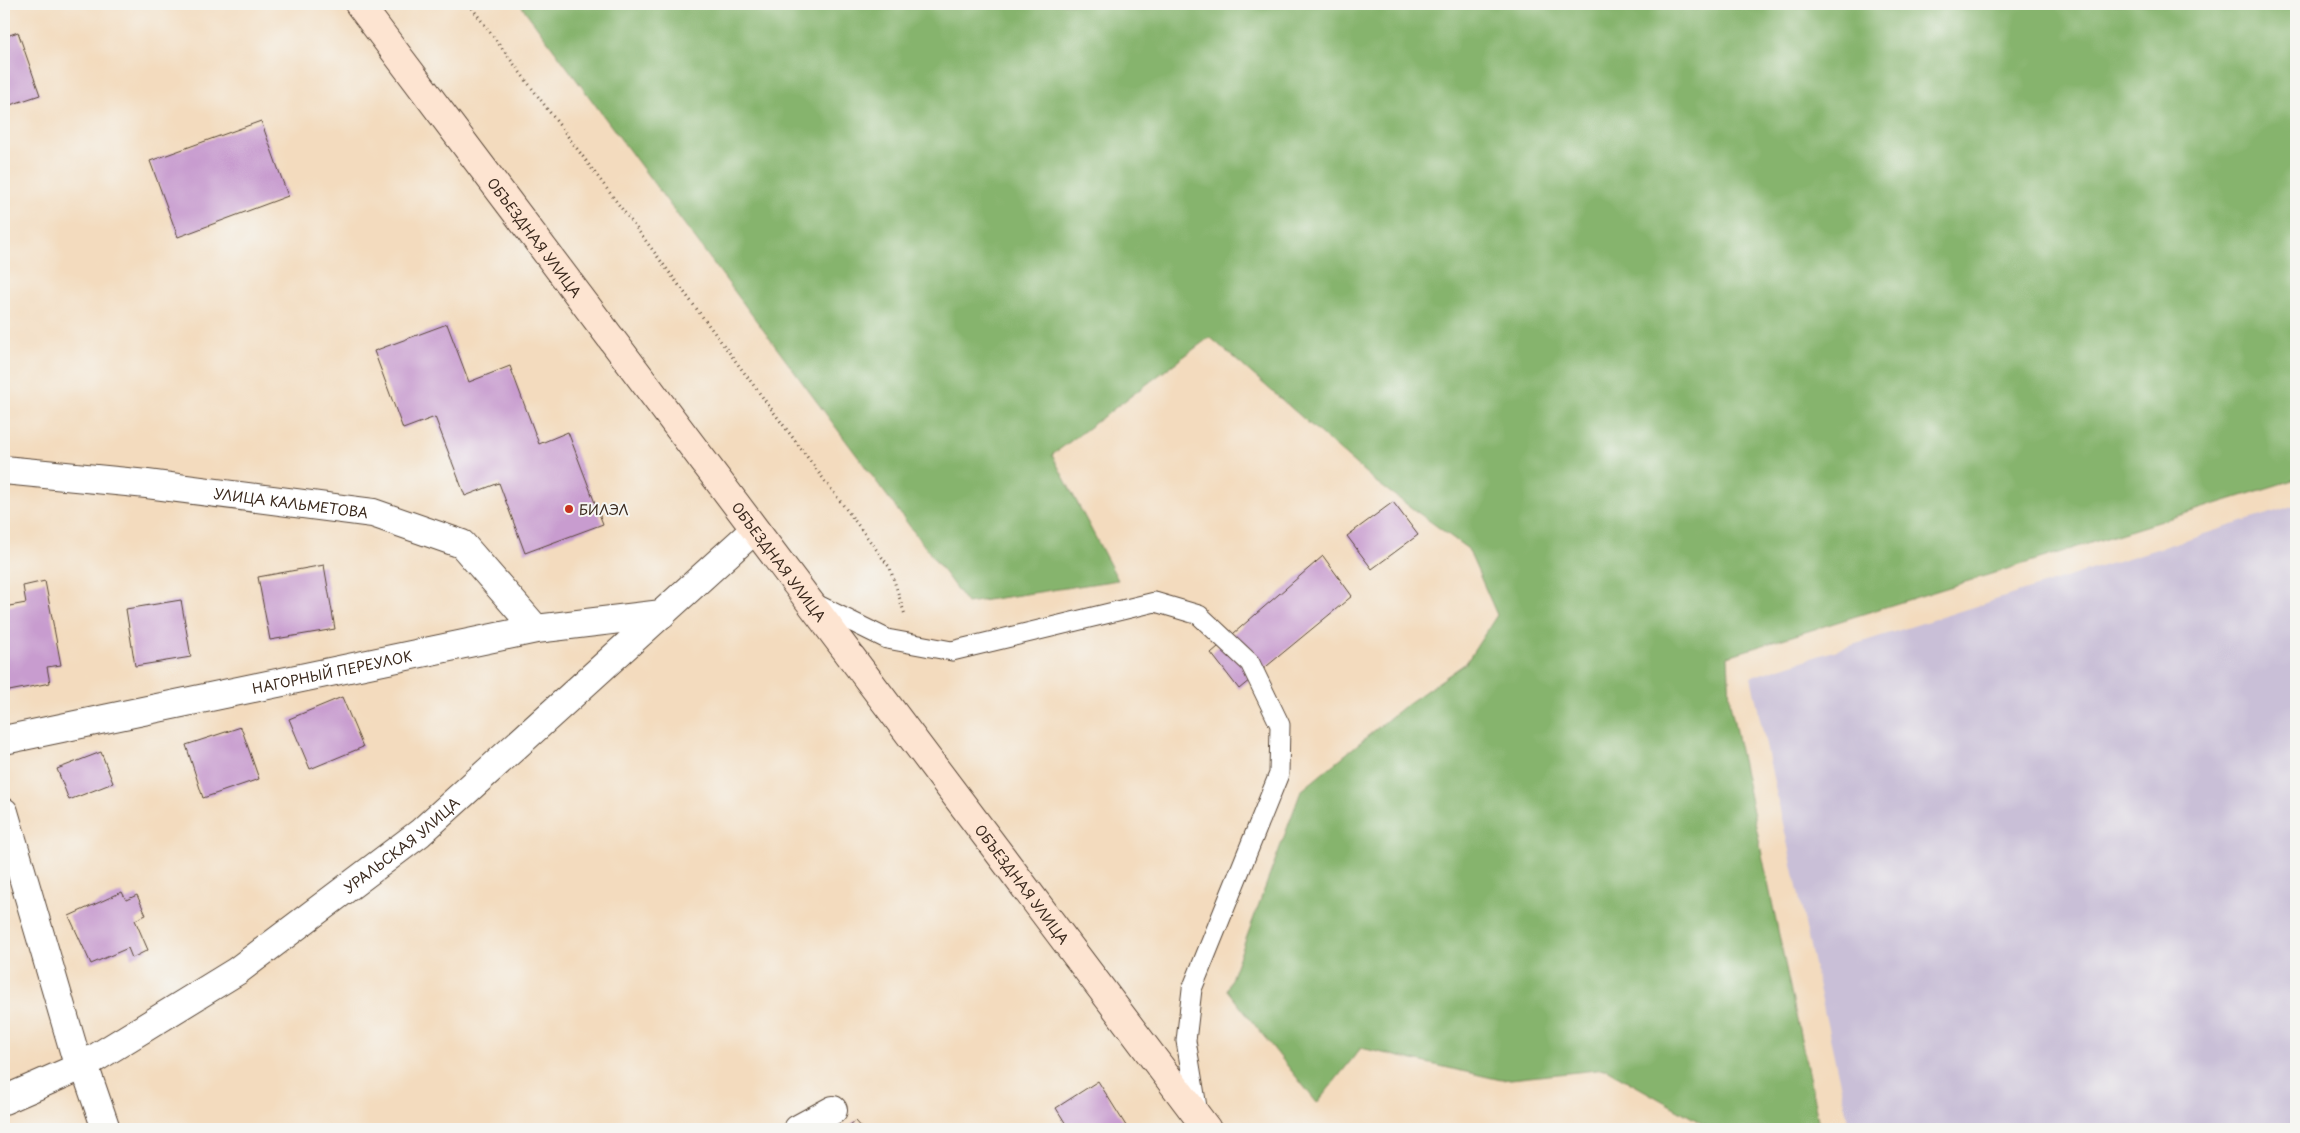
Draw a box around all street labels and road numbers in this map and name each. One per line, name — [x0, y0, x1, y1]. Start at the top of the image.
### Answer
street label: ОБЪЕЗДНАЯ УЛИЦА — [483, 173, 587, 302]
street label: УЛИЦА КАЛЬМЕТОВА — [213, 482, 369, 523]
street label: ОБЪЕЗДНАЯ УЛИЦА — [727, 497, 831, 626]
street label: НАГОРНЫЙ ПЕРЕУЛОК — [250, 645, 414, 698]
street label: УРАЛЬСКАЯ УЛИЦА — [339, 792, 464, 898]
street label: ОБЪЕЗДНАЯ УЛИЦА — [970, 820, 1075, 949]

